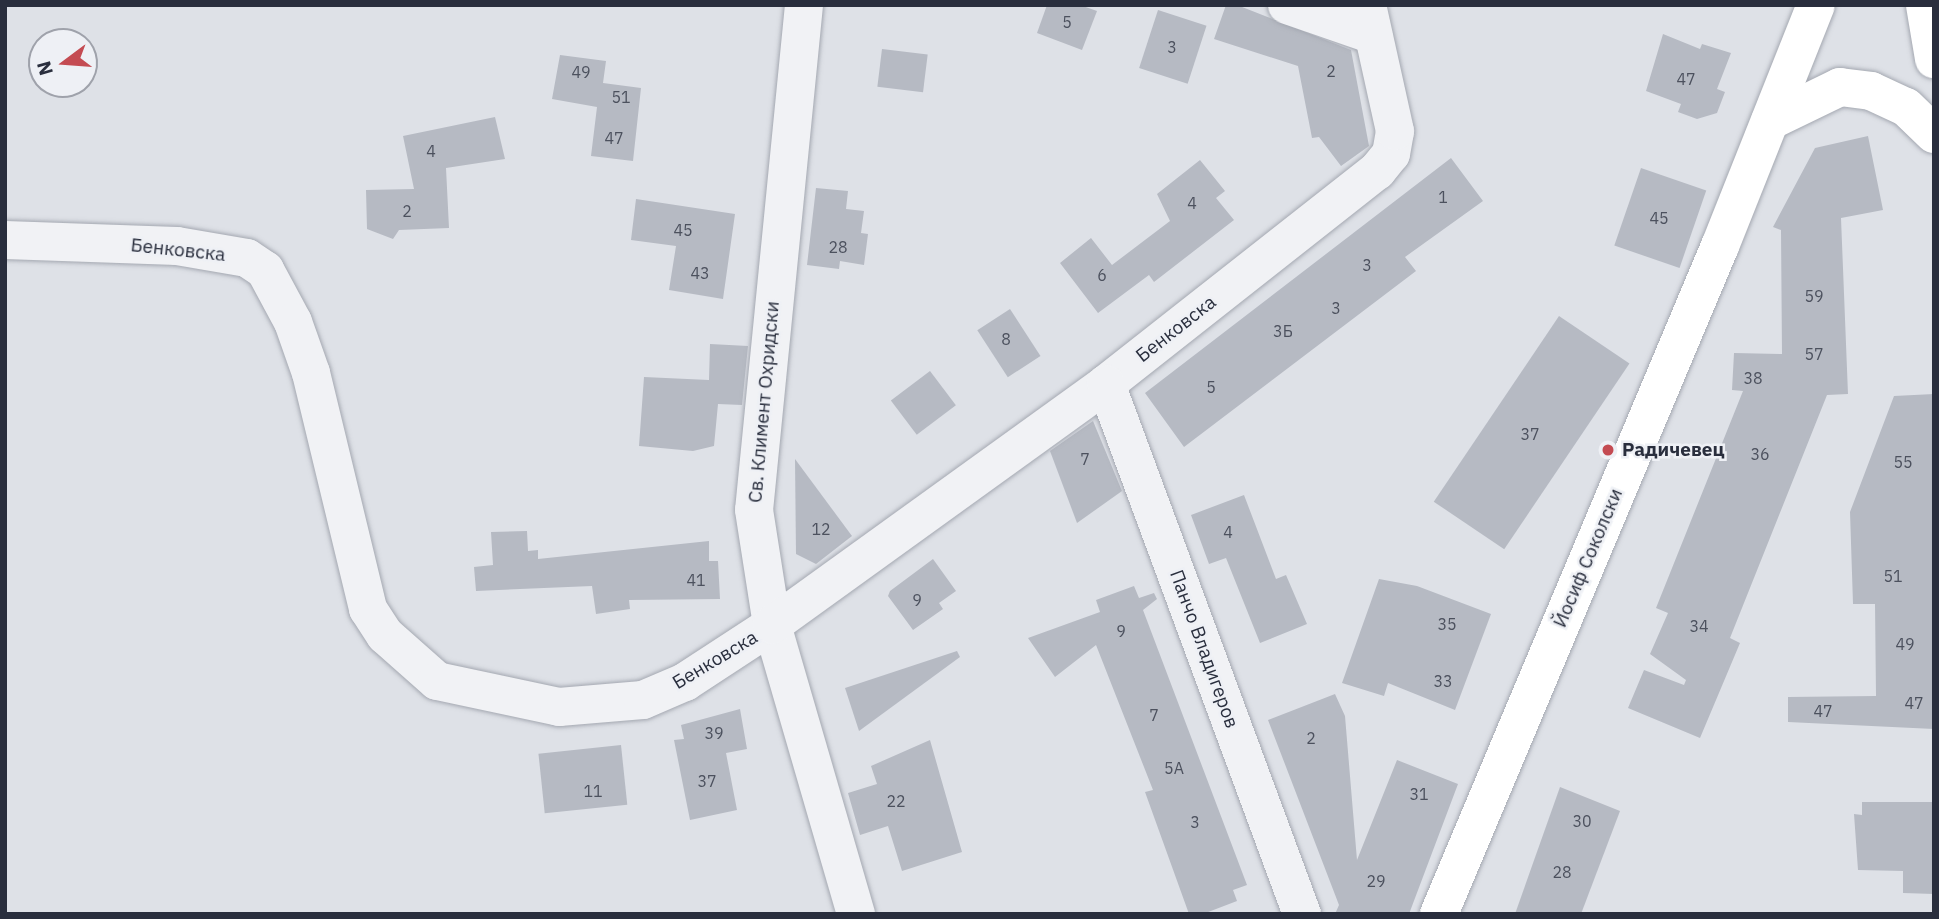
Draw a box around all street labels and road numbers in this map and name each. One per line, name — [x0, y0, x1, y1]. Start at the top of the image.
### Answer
street label: Бенковска — [130, 234, 226, 266]
street label: Бенковска — [1132, 291, 1220, 367]
street label: Св. Климент Охридски — [744, 300, 784, 504]
street label: Йосиф Соколски — [1548, 485, 1628, 631]
street label: Панчо Владигеров — [1165, 567, 1243, 731]
street label: Бенковска — [668, 626, 762, 694]

